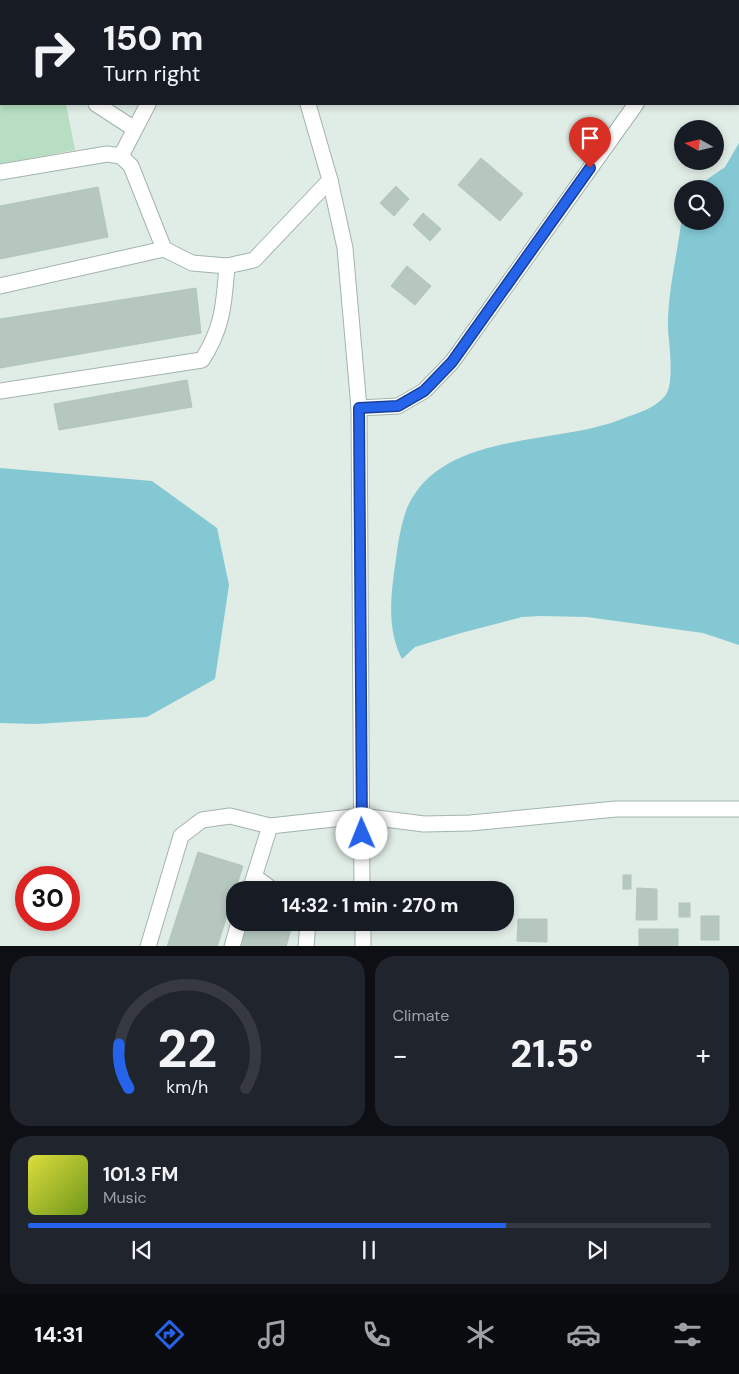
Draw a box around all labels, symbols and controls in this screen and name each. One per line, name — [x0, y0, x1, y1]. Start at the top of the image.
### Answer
text: 150 m — [103, 15, 203, 61]
icon: right — [20, 20, 85, 85]
text: Turn right — [103, 59, 200, 88]
pin — [569, 117, 611, 168]
north arrow — [674, 120, 724, 170]
map controls — [674, 120, 724, 230]
icon: arrive — [576, 124, 604, 152]
button: search — [674, 180, 724, 230]
position arrow — [335, 807, 387, 859]
speed limit sign: 30 — [15, 866, 80, 931]
text: 14:32 · 1 min · 270 m — [282, 893, 458, 918]
text: Climate — [393, 1005, 449, 1026]
text: 22 — [157, 1015, 217, 1083]
text: 21.5° — [510, 1029, 593, 1079]
text: − — [393, 1037, 408, 1074]
text: + — [696, 1037, 711, 1074]
text: km/h — [166, 1075, 208, 1099]
text: 101.3 FM — [103, 1162, 178, 1187]
text: Music — [103, 1187, 147, 1208]
icon: previous — [128, 1236, 156, 1264]
icon: pause — [355, 1236, 383, 1264]
icon: next — [583, 1236, 611, 1264]
icon: directions — [152, 1317, 187, 1352]
icon: music — [255, 1317, 290, 1352]
icon: phone — [359, 1317, 394, 1352]
icon: climate — [463, 1317, 498, 1352]
icon: car — [566, 1317, 601, 1352]
icon: filters — [670, 1317, 705, 1352]
text: 14:31 — [34, 1320, 83, 1349]

